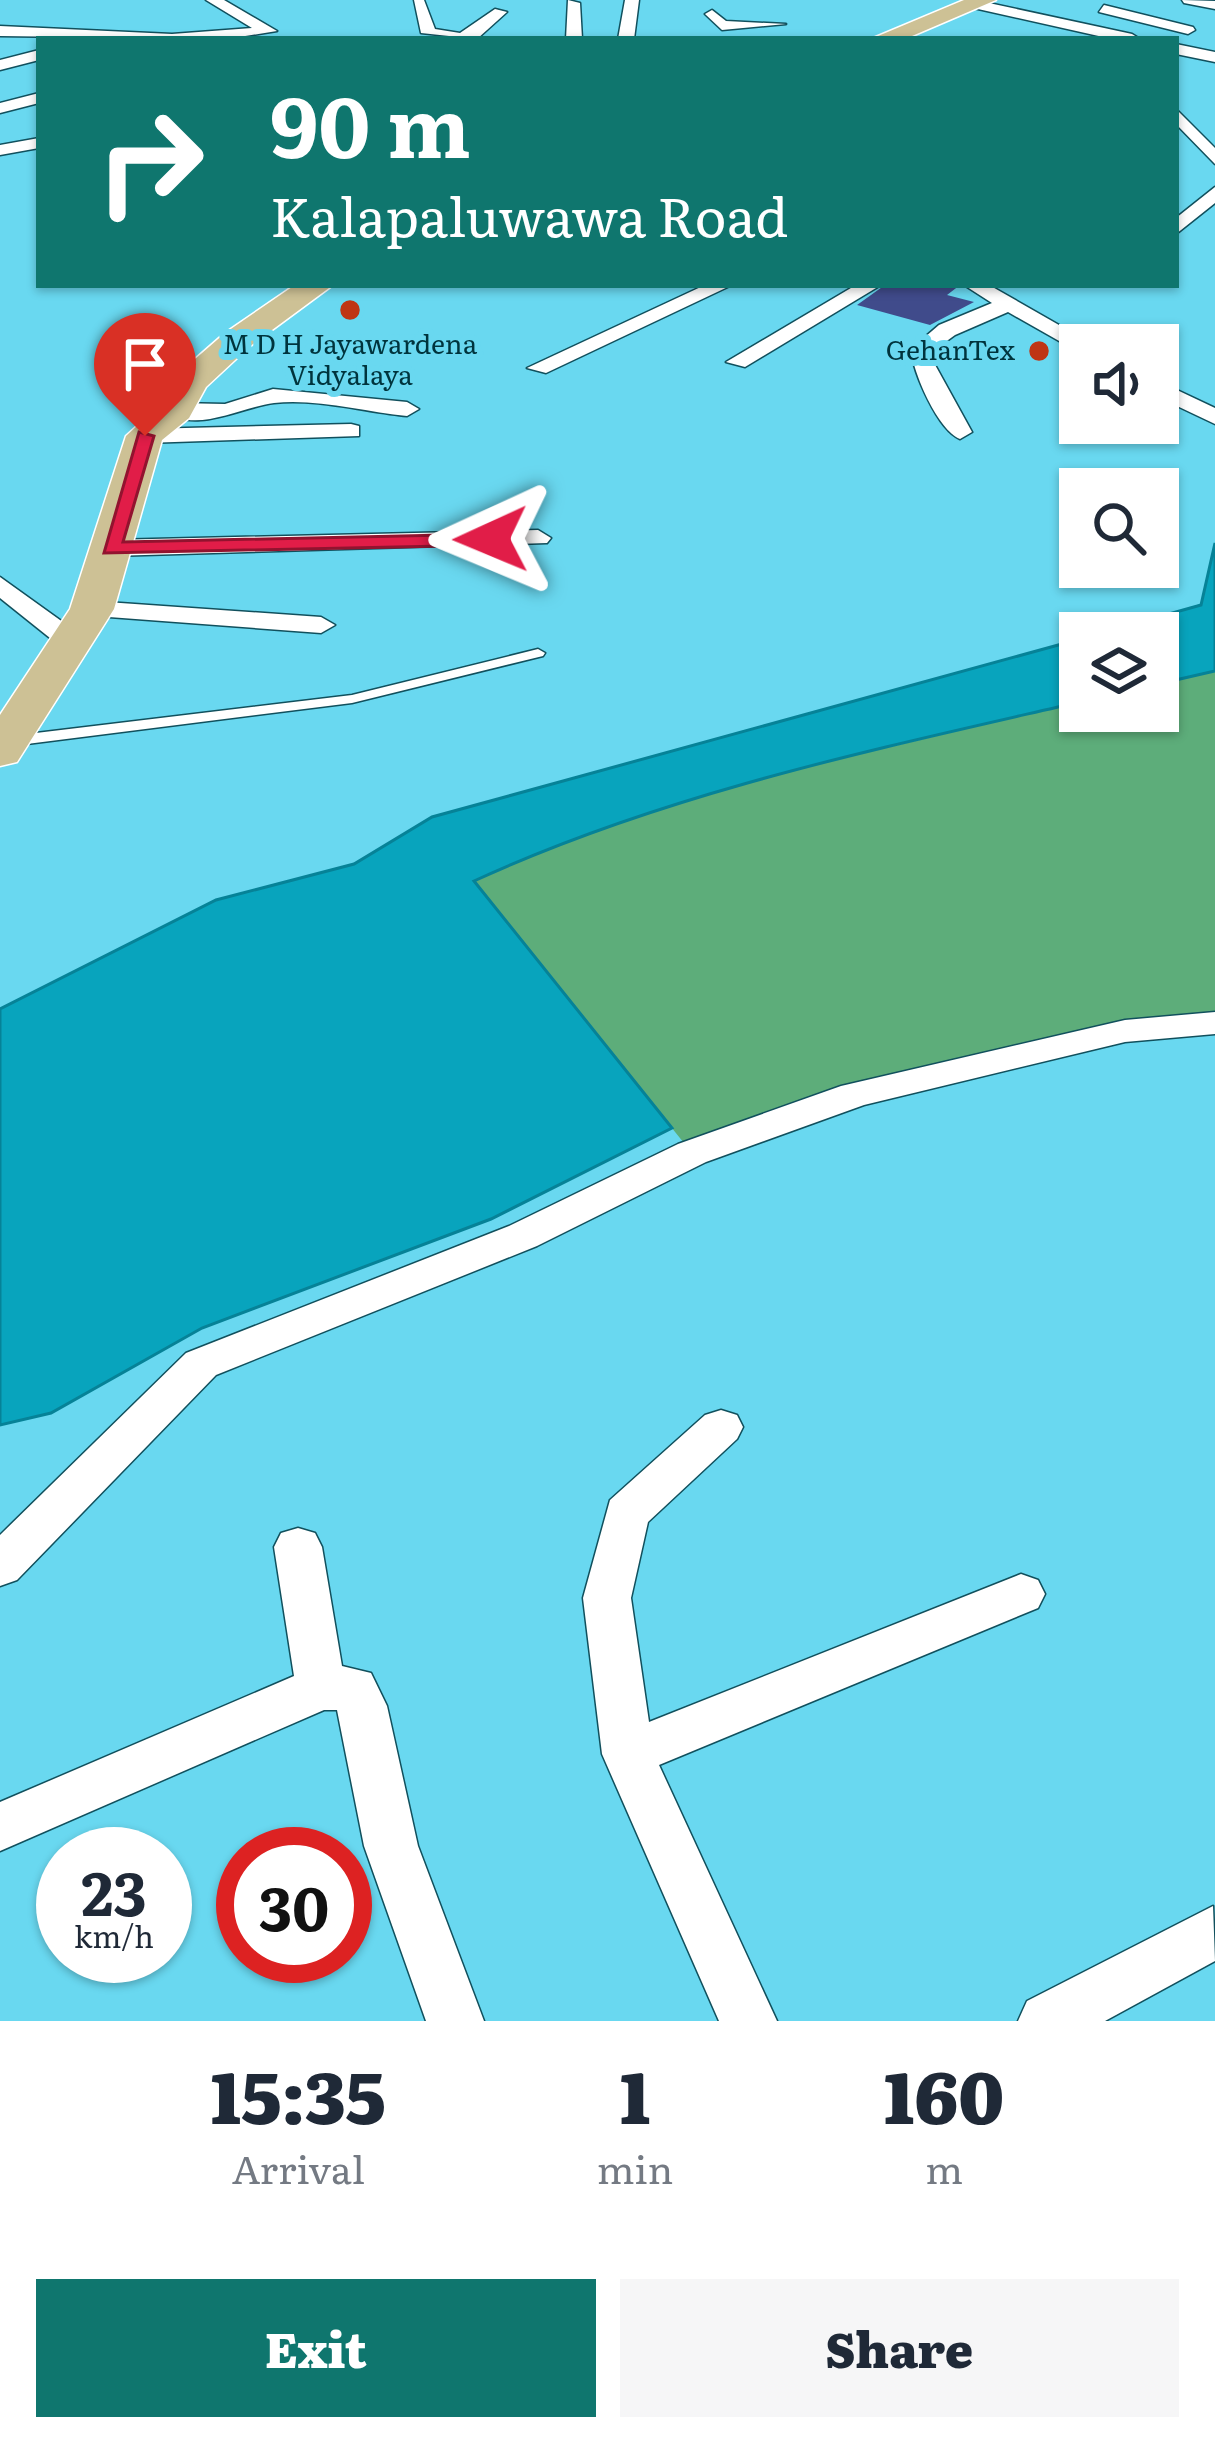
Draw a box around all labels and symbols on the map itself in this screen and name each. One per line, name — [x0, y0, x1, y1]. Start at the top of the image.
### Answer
marker: M D H Jayawardena Vidyalaya — [337, 297, 363, 323]
pin — [94, 313, 196, 436]
place label: M D H Jayawardena Vidyalaya — [223, 322, 478, 393]
place label: GehanTex — [886, 328, 1016, 368]
marker: GehanTex — [1026, 338, 1052, 364]
position arrow — [428, 476, 554, 602]
speed limit sign: 30 — [216, 1827, 372, 1983]

